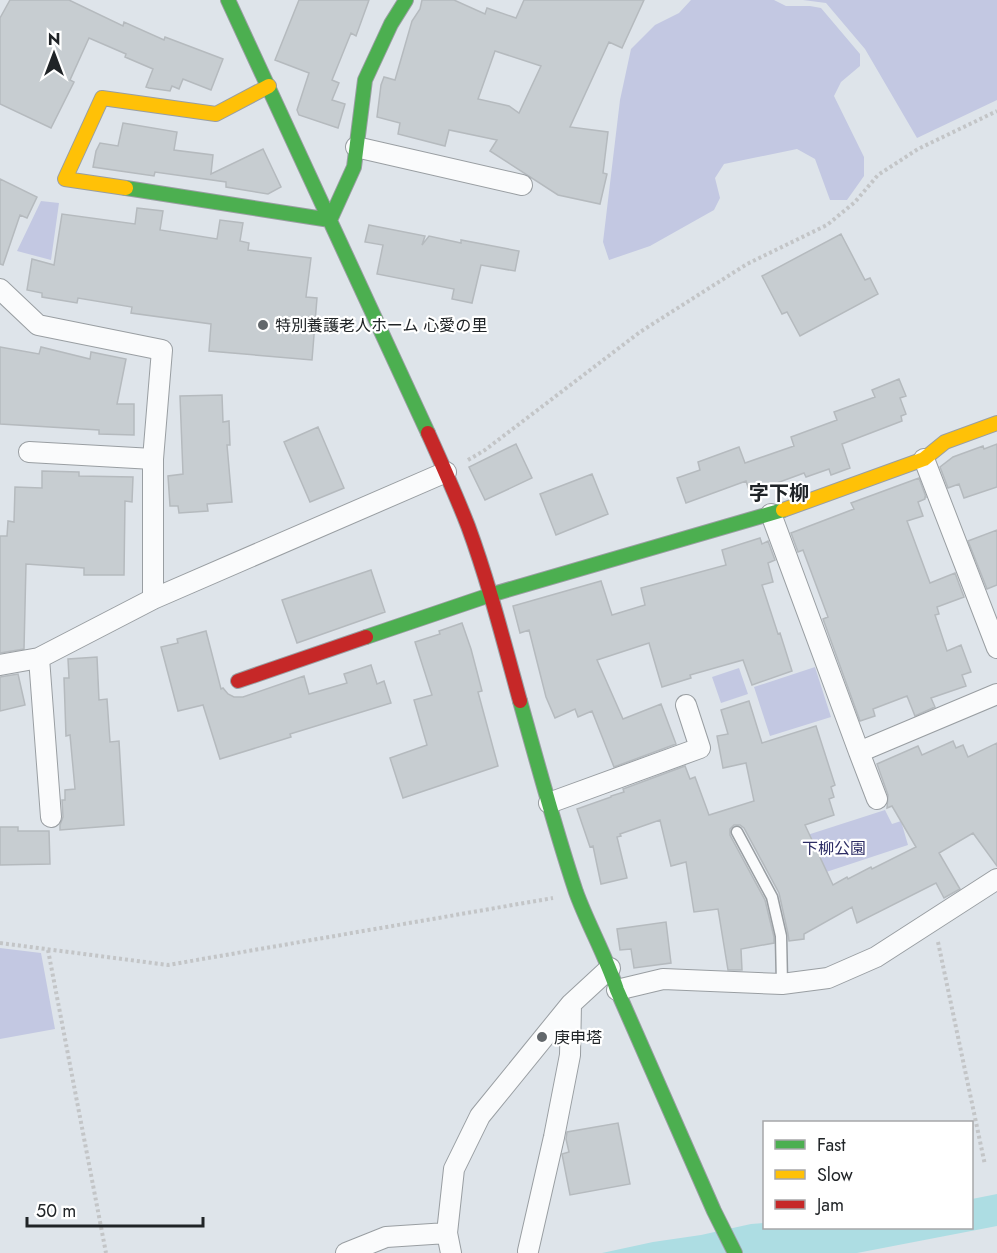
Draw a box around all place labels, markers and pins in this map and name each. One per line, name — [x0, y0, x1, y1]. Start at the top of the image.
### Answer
place label: 特別養護老人ホーム 心愛の里 — [275, 314, 487, 337]
marker: 特別養護老人ホーム 心愛の里 — [256, 318, 270, 332]
place label: 庚申塔 — [554, 1026, 602, 1049]
marker: 庚申塔 — [535, 1030, 549, 1044]

